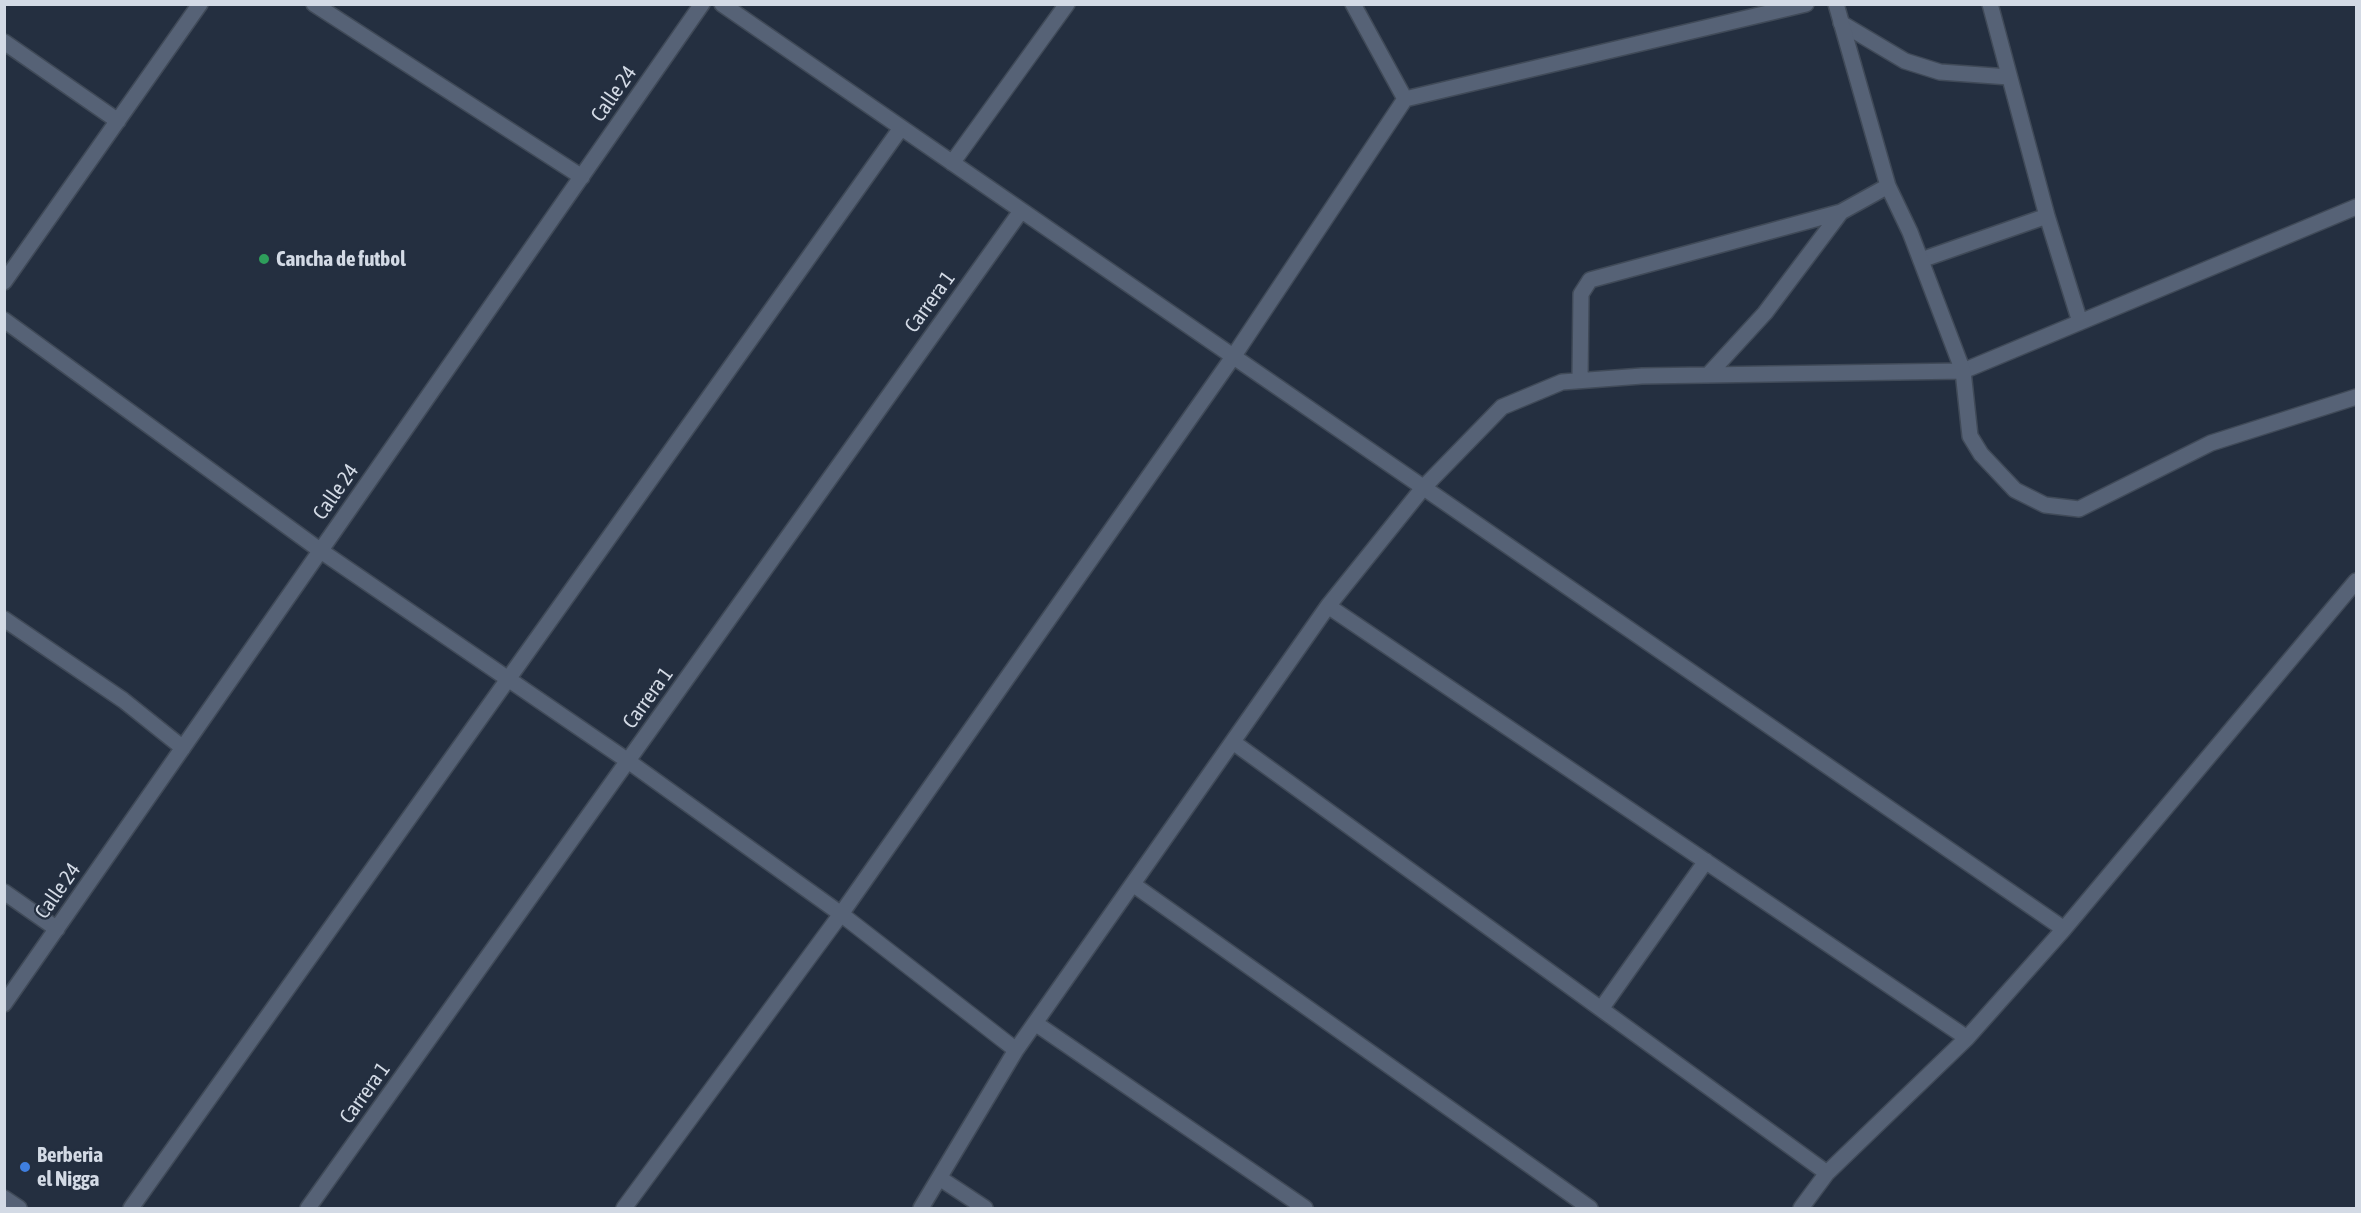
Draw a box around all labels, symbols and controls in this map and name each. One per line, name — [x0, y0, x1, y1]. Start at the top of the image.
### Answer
street label: Calle 24 — [586, 61, 642, 127]
place label: Cancha de futbol — [276, 246, 406, 272]
marker: Cancha de futbol — [257, 252, 271, 266]
street label: Carrera 1 — [899, 267, 961, 337]
street label: Calle 24 — [308, 459, 364, 525]
street label: Carrera 1 — [617, 663, 679, 733]
street label: Calle 24 — [30, 858, 86, 924]
street label: Carrera 1 — [334, 1058, 396, 1128]
place label: Berberia el Nigga — [37, 1142, 103, 1192]
marker: Berberia el Nigga — [18, 1160, 32, 1174]

